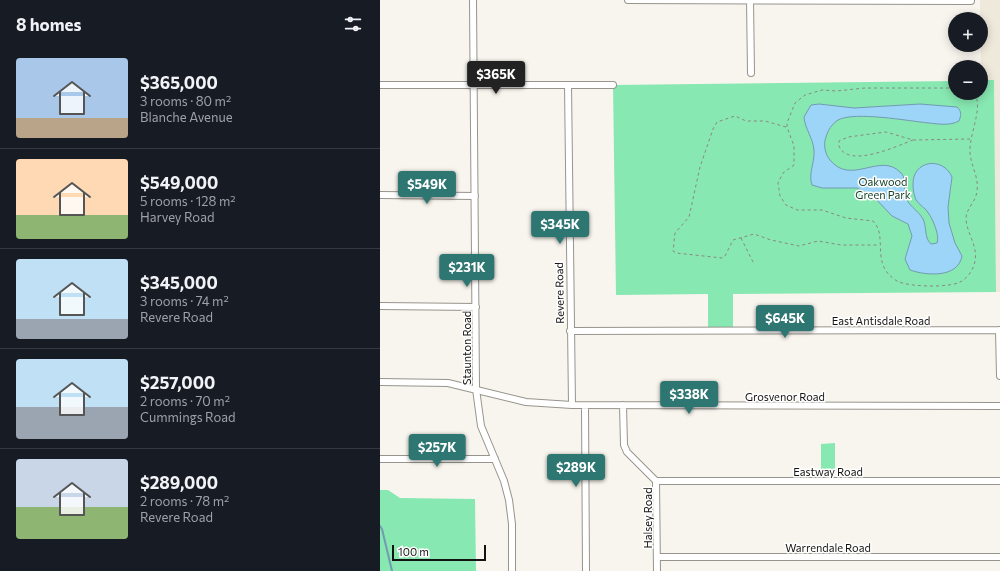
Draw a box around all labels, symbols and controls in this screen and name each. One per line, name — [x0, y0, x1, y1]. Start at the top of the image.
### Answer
map controls — [948, 12, 988, 100]
button: + — [948, 12, 988, 52]
icon: filters — [342, 13, 364, 35]
text: 8 homes — [16, 14, 81, 35]
button: − — [948, 60, 988, 100]
pin: $365K — [468, 61, 524, 95]
text: $365K — [476, 66, 516, 82]
text: $365,000 — [140, 72, 218, 93]
icon: home — [48, 74, 96, 122]
text: 3 rooms · 80 m² — [140, 93, 231, 109]
text: Blanche Avenue — [140, 109, 233, 125]
pin: $549K — [399, 171, 455, 205]
text: $549,000 — [140, 172, 218, 193]
icon: home — [48, 175, 96, 223]
park label: Oakwood Green Park — [855, 175, 911, 201]
text: $549K — [407, 176, 447, 192]
text: 5 rooms · 128 m² — [140, 193, 235, 209]
text: Harvey Road — [140, 209, 214, 225]
pin: $345K — [532, 211, 588, 245]
text: $345K — [540, 216, 580, 232]
pin: $231K — [439, 254, 495, 288]
text: $231K — [448, 259, 486, 275]
street label: Revere Road — [552, 262, 566, 324]
text: $345,000 — [140, 272, 218, 293]
icon: home — [48, 275, 96, 323]
text: 3 rooms · 74 m² — [140, 293, 229, 309]
pin: $645K — [757, 305, 813, 339]
text: Revere Road — [140, 309, 213, 325]
text: $645K — [765, 310, 805, 326]
street label: Staunton Road — [460, 311, 473, 385]
street label: East Antisdale Road — [832, 314, 930, 327]
text: $257,000 — [140, 372, 215, 393]
icon: home — [48, 375, 96, 423]
pin: $338K — [661, 381, 717, 415]
text: $338K — [669, 386, 709, 402]
street label: Grosvenor Road — [745, 390, 825, 403]
text: 2 rooms · 70 m² — [140, 393, 230, 409]
text: Cummings Road — [140, 409, 235, 425]
pin: $257K — [409, 434, 465, 468]
text: $257K — [418, 439, 456, 455]
pin: $289K — [548, 454, 604, 488]
text: $289K — [556, 459, 596, 475]
street label: Eastway Road — [793, 465, 863, 478]
text: $289,000 — [140, 472, 218, 493]
icon: home — [48, 475, 96, 523]
street label: Halsey Road — [641, 488, 654, 548]
text: 2 rooms · 78 m² — [140, 493, 229, 509]
text: Revere Road — [140, 509, 213, 525]
street label: Warrendale Road — [785, 541, 871, 554]
scale bar — [392, 543, 486, 562]
text: 100 m — [398, 545, 429, 558]

